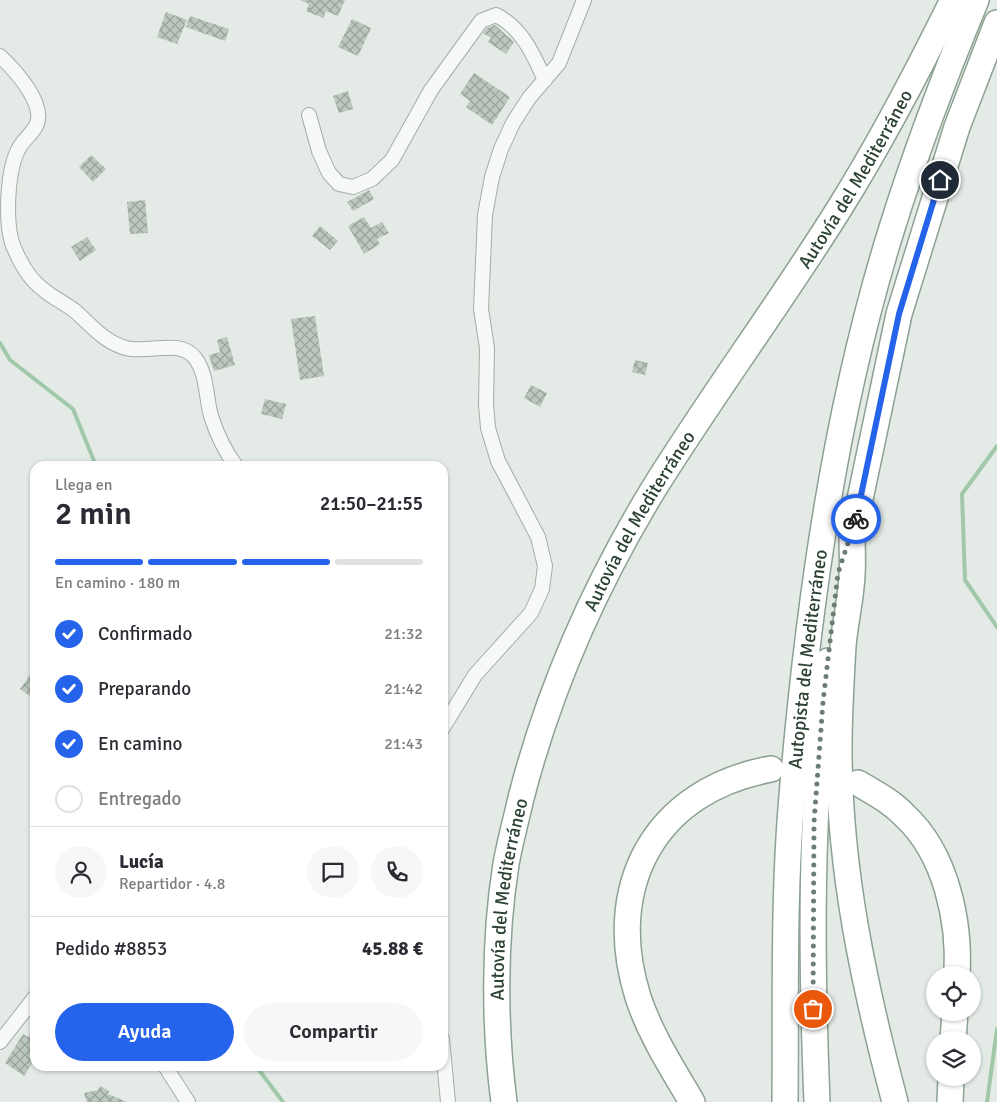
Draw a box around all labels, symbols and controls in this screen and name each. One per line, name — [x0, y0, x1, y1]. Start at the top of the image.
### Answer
street label: Autovía del Mediterráneo — [793, 85, 918, 273]
pin — [919, 159, 961, 201]
icon: home — [926, 166, 954, 194]
street label: Autovía del Mediterráneo — [579, 426, 701, 615]
text: Llega en — [55, 475, 113, 495]
text: 21:50–21:55 — [320, 492, 423, 516]
text: 2 min — [55, 494, 132, 533]
courier — [831, 494, 881, 544]
icon: bike — [842, 505, 870, 533]
street label: Autopista del Mediterráneo — [783, 548, 833, 770]
text: En camino · 180 m — [55, 573, 180, 593]
icon: check — [55, 620, 83, 648]
text: Confirmado — [98, 622, 192, 646]
text: 21:32 — [384, 624, 423, 644]
icon: check — [55, 675, 83, 703]
text: Preparando — [98, 677, 191, 701]
text: 21:42 — [384, 679, 423, 699]
icon: check — [55, 730, 83, 758]
text: En camino — [98, 732, 182, 756]
text: 21:43 — [384, 734, 423, 754]
text: Entregado — [98, 787, 181, 811]
street label: Autovía del Mediterráneo — [486, 796, 534, 1001]
button: person — [55, 846, 107, 898]
button: chat — [307, 846, 359, 898]
button: phone — [371, 846, 423, 898]
text: Lucía — [119, 850, 164, 874]
text: Repartidor · 4.8 — [119, 874, 225, 894]
text: Pedido #8853 — [55, 937, 167, 961]
text: 45.88 € — [362, 937, 423, 961]
map controls — [926, 966, 981, 1086]
button: locate — [926, 966, 981, 1021]
pin — [792, 988, 834, 1030]
icon: bag — [799, 995, 827, 1023]
button: Ayuda — [55, 1003, 234, 1061]
button: Compartir — [244, 1003, 423, 1061]
button: layers — [926, 1031, 981, 1086]

